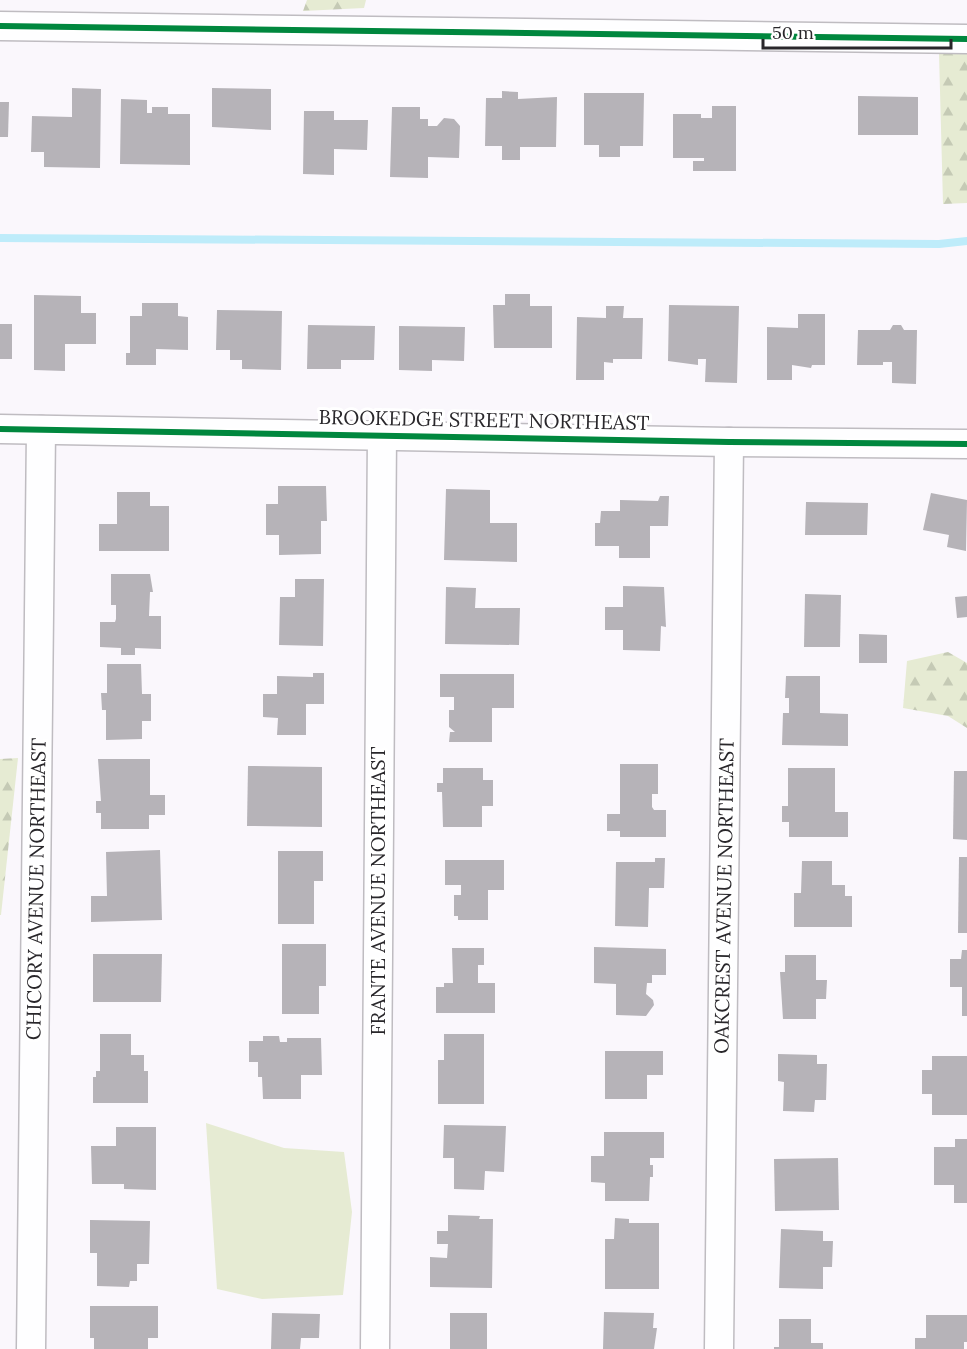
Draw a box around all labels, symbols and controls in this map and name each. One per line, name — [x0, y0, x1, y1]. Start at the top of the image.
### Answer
scale bar — [763, 12, 950, 50]
text: 50 m — [772, 21, 814, 44]
street label: BROOKEDGE STREET NORTHEAST — [318, 404, 650, 435]
street label: CHICORY AVENUE NORTHEAST — [20, 738, 51, 1040]
street label: OAKCREST AVENUE NORTHEAST — [708, 738, 739, 1054]
street label: FRANTE AVENUE NORTHEAST — [365, 746, 390, 1035]

